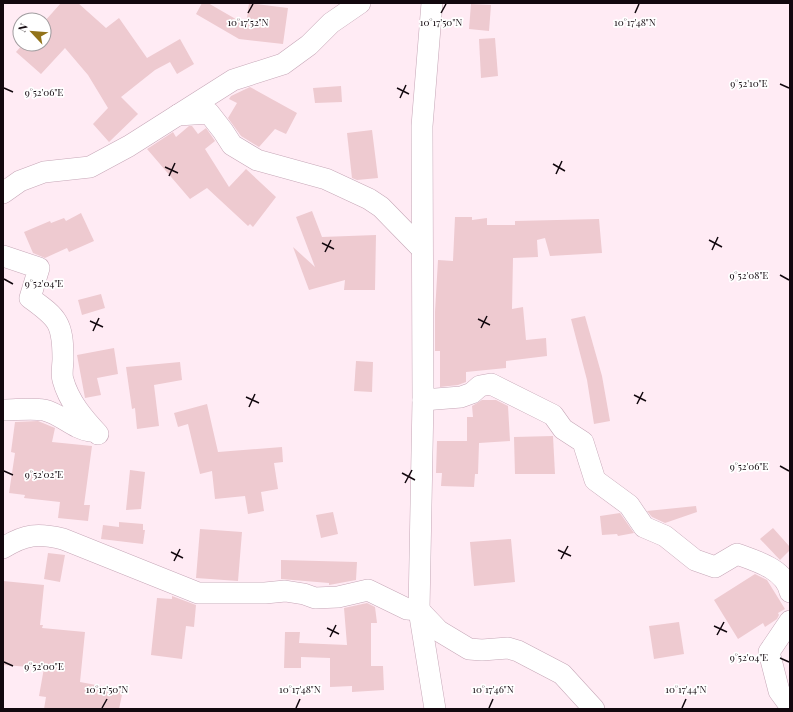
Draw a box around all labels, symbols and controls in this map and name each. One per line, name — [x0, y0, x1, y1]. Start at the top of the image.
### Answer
north arrow — [12, 12, 52, 52]
text: 10°17'52"N — [227, 15, 269, 29]
text: 10°17'50"N — [420, 15, 462, 29]
text: 10°17'48"N — [614, 15, 656, 29]
text: N — [14, 20, 31, 34]
text: 9°52'10"E — [730, 76, 768, 90]
text: 9°52'06"E — [25, 85, 63, 99]
text: 9°52'08"E — [730, 268, 768, 282]
text: 9°52'04"E — [25, 276, 63, 290]
text: 9°52'06"E — [730, 459, 768, 473]
text: 9°52'02"E — [25, 467, 63, 481]
text: 9°52'04"E — [730, 650, 768, 664]
text: 9°52'00"E — [24, 659, 64, 673]
text: 10°17'50"N — [86, 682, 128, 696]
text: 10°17'48"N — [279, 682, 321, 696]
text: 10°17'46"N — [472, 682, 514, 696]
text: 10°17'44"N — [665, 682, 707, 696]

